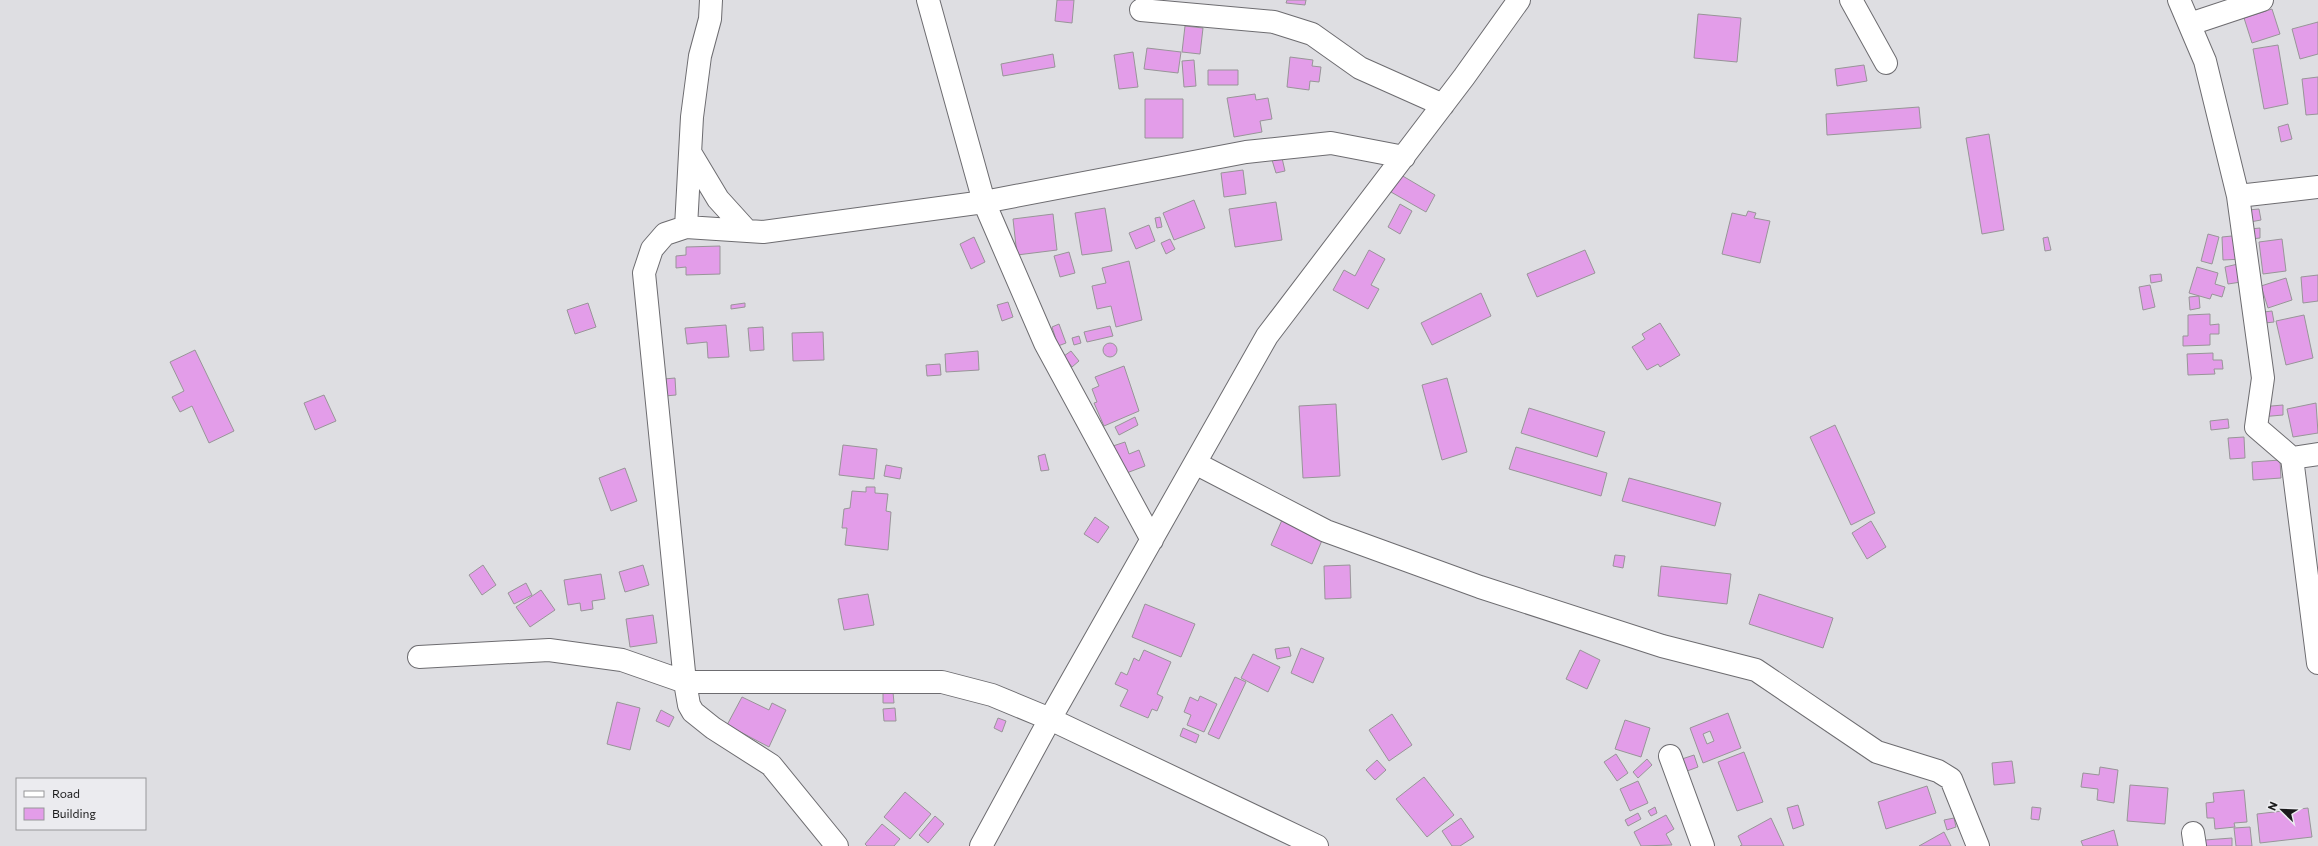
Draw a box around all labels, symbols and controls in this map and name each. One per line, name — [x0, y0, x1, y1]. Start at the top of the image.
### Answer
legend — [16, 778, 146, 830]
text: Road — [52, 786, 80, 800]
north arrow — [2262, 790, 2302, 830]
text: N — [2265, 800, 2280, 812]
text: Building — [52, 806, 96, 820]

